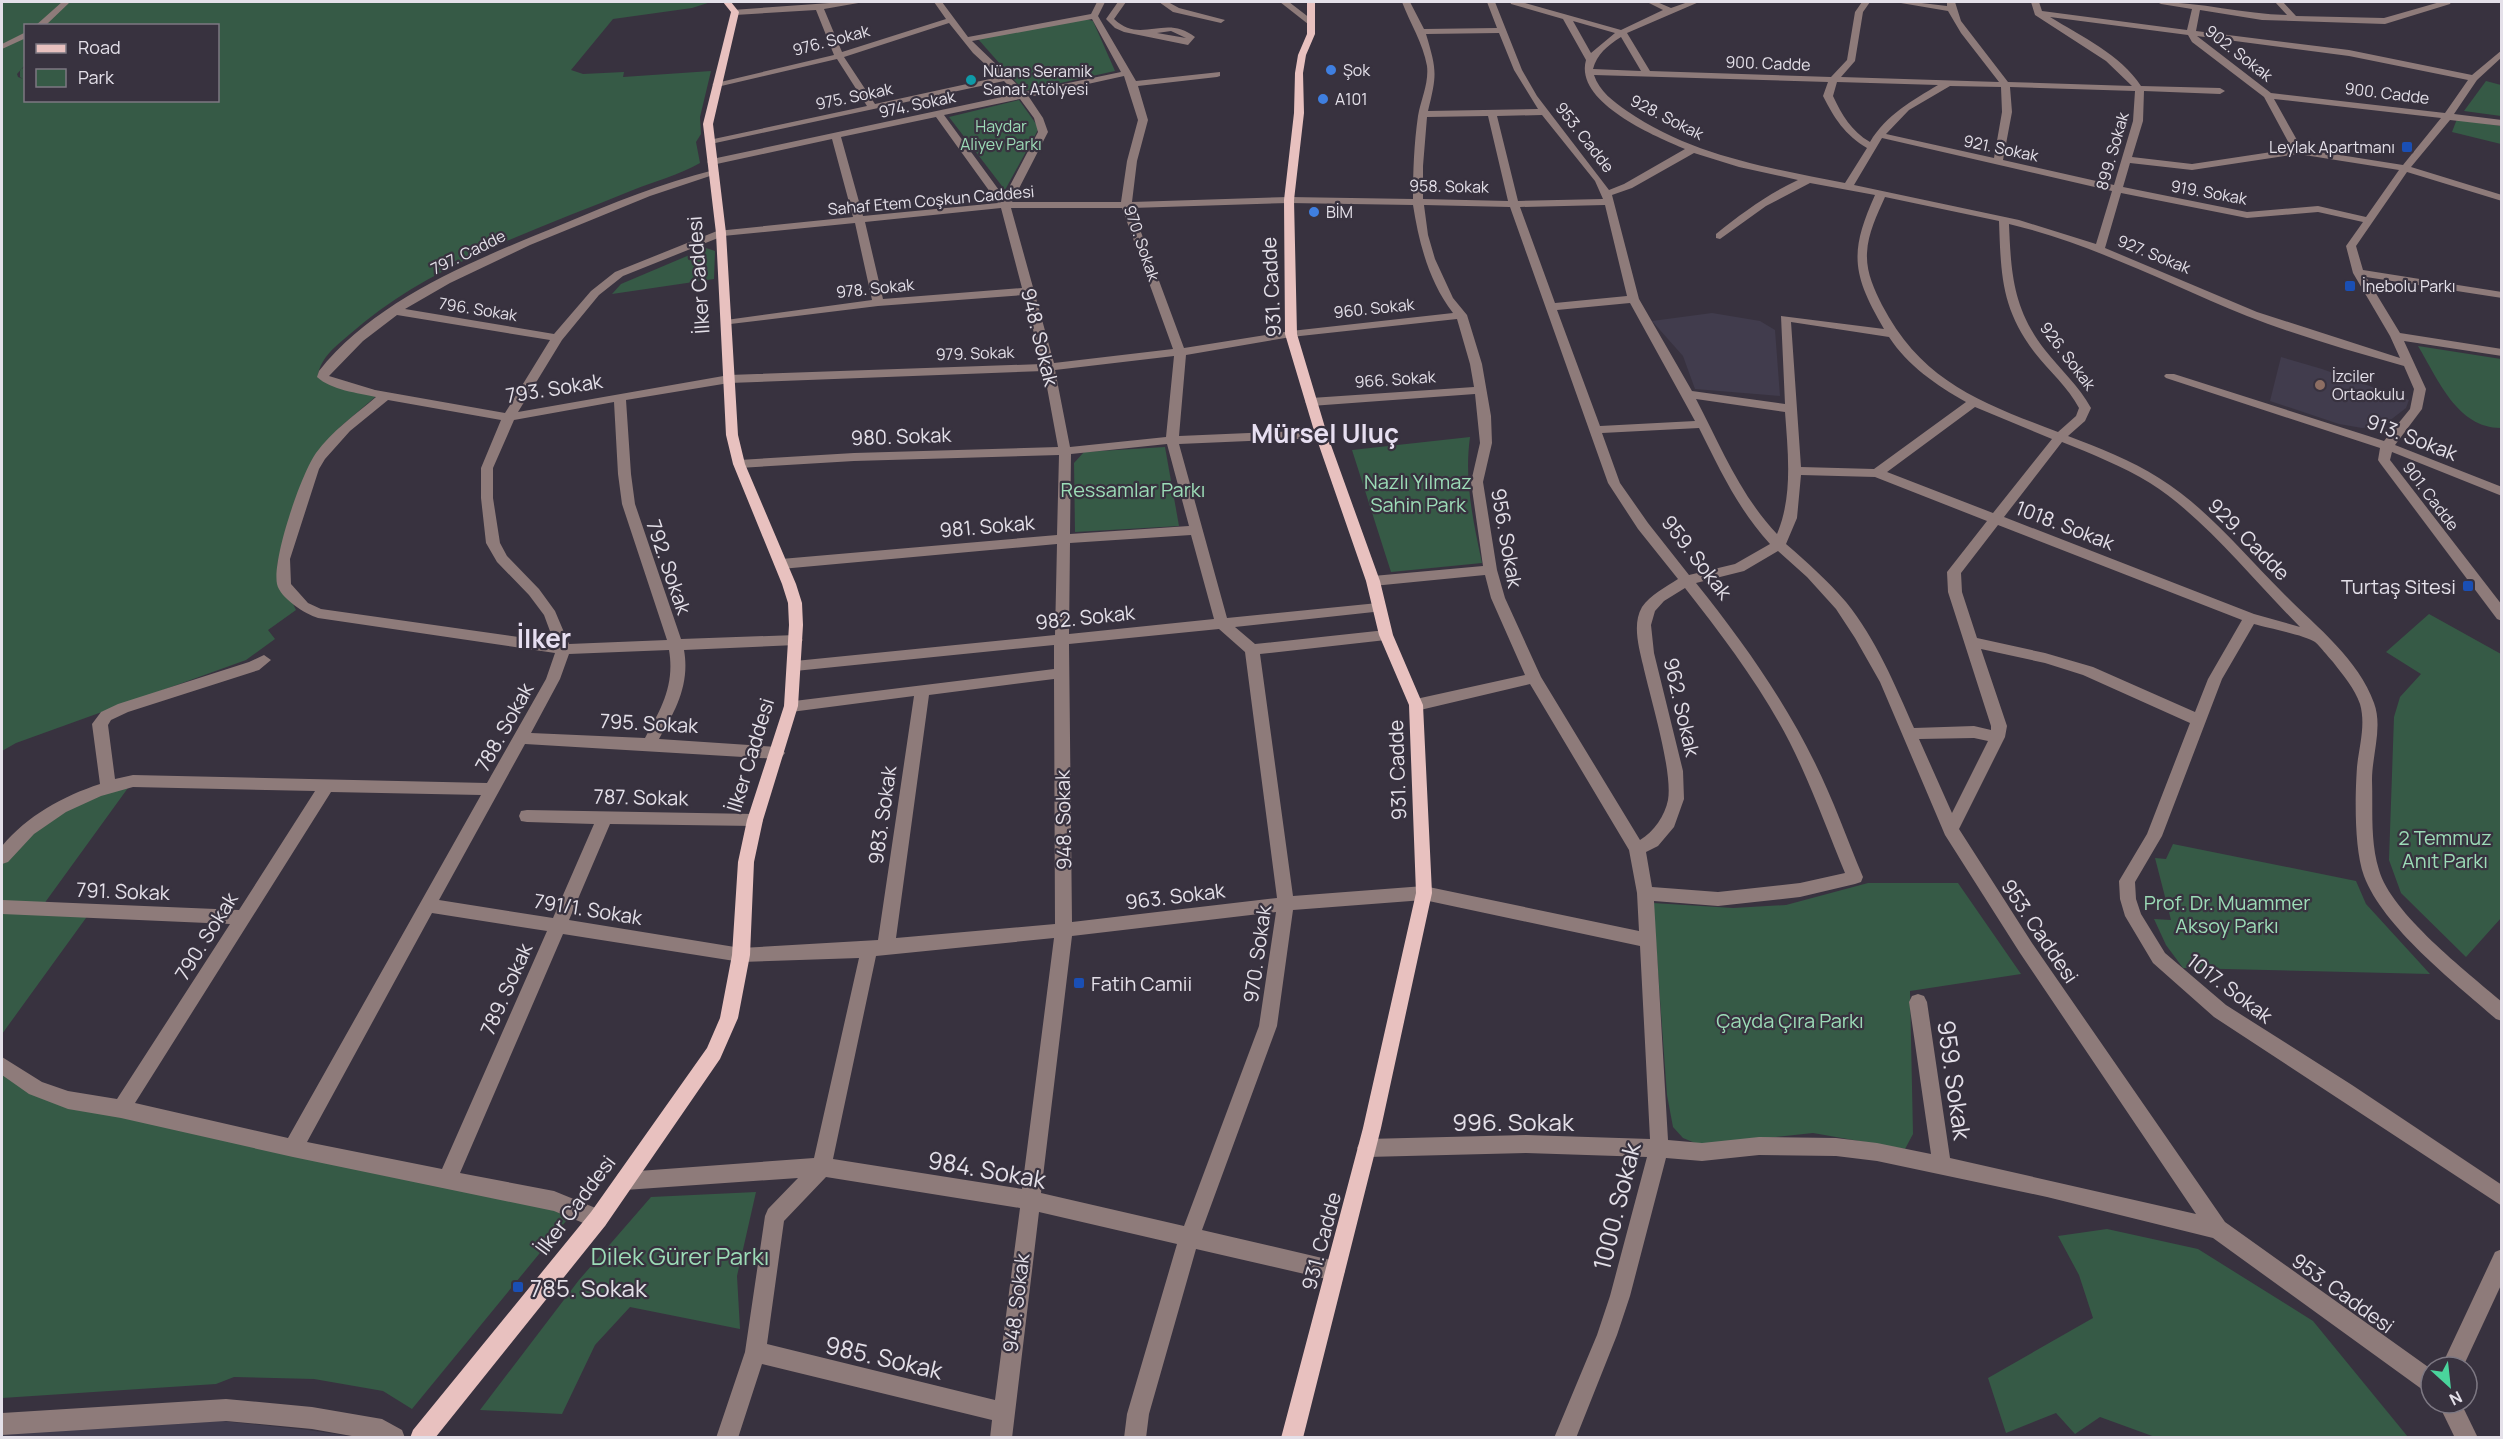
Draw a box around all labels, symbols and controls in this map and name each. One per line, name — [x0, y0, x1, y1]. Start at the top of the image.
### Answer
street label: 976. Sokak — [790, 19, 873, 61]
street label: 902. Sokak — [2201, 20, 2278, 87]
legend — [24, 24, 219, 102]
text: Road — [78, 35, 121, 59]
street label: 900. Cadde — [1725, 51, 1811, 75]
place label: Şok — [1343, 59, 1371, 81]
place label: Nüans Seramik Sanat Atölyesi — [983, 60, 1093, 100]
marker: Şok — [1324, 63, 1338, 77]
text: Park — [78, 65, 115, 89]
marker: Nüans Seramik Sanat Atölyesi — [964, 73, 978, 87]
street label: 975. Sokak — [813, 77, 896, 115]
street label: 900. Cadde — [2343, 77, 2431, 109]
street label: 974. Sokak — [877, 85, 958, 123]
place label: A101 — [1335, 88, 1367, 110]
street label: 928. Sokak — [1627, 89, 1708, 145]
marker: A101 — [1316, 92, 1330, 106]
street label: 953. Cadde — [1550, 97, 1620, 177]
street label: 899. Sokak — [2090, 108, 2134, 193]
park label: Haydar Aliyev Parkı — [960, 115, 1042, 155]
street label: 921. Sokak — [1962, 129, 2041, 167]
place label: Leylak Apartmanı — [2269, 136, 2395, 158]
marker: Leylak Apartmanı — [2400, 140, 2414, 154]
street label: 958. Sokak — [1409, 174, 1490, 198]
street label: 919. Sokak — [2169, 174, 2250, 210]
street label: Sahaf Etem Coşkun Caddesi — [827, 180, 1035, 220]
place label: BİM — [1326, 201, 1353, 223]
street label: 970. Sokak — [1119, 202, 1166, 285]
marker: BİM — [1307, 205, 1321, 219]
street label: İlker Caddesi — [680, 215, 716, 335]
street label: 797. Cadde — [427, 224, 509, 280]
street label: 927. Sokak — [2114, 229, 2195, 279]
street label: 931. Cadde — [1255, 236, 1287, 338]
street label: 978. Sokak — [835, 273, 916, 303]
place label: İnebolu Parkı — [2362, 275, 2456, 297]
marker: İnebolu Parkı — [2343, 279, 2357, 293]
street label: 948. Sokak — [1015, 285, 1065, 390]
street label: 796. Sokak — [437, 292, 520, 326]
street label: 960. Sokak — [1333, 293, 1416, 323]
street label: 926. Sokak — [2035, 317, 2102, 396]
street label: 979. Sokak — [935, 341, 1016, 365]
street label: 966. Sokak — [1354, 365, 1437, 393]
place label: İzciler Ortaokulu — [2332, 365, 2405, 405]
street label: 793. Sokak — [504, 367, 605, 409]
marker: İzciler Ortaokulu — [2313, 378, 2327, 392]
street label: 913. Sokak — [2363, 407, 2462, 467]
district label: Mürsel Uluç — [1251, 415, 1399, 451]
street label: 980. Sokak — [850, 421, 953, 451]
street label: 901. Cadde — [2398, 457, 2464, 535]
park label: Nazlı Yılmaz Sahin Park — [1364, 468, 1472, 518]
park label: Ressamlar Parkı — [1061, 476, 1205, 503]
street label: 956. Sokak — [1485, 486, 1529, 591]
street label: 929. Cadde — [2202, 492, 2296, 586]
street label: 1018. Sokak — [2012, 494, 2119, 557]
street label: 981. Sokak — [938, 508, 1037, 544]
street label: 959. Sokak — [1656, 509, 1739, 606]
street label: 792. Sokak — [640, 516, 698, 619]
place label: Turtaş Sitesi — [2341, 573, 2456, 600]
marker: Turtaş Sitesi — [2461, 579, 2475, 593]
street label: 982. Sokak — [1034, 598, 1137, 636]
district label: İlker — [517, 620, 571, 656]
street label: 962. Sokak — [1658, 655, 1707, 760]
street label: 788. Sokak — [469, 677, 540, 776]
street label: İlker Caddesi — [720, 695, 780, 815]
street label: 795. Sokak — [599, 707, 700, 739]
street label: 931. Cadde — [1382, 719, 1412, 821]
street label: 983. Sokak — [862, 763, 902, 866]
street label: 948. Sokak — [1049, 769, 1077, 870]
street label: 787. Sokak — [593, 783, 690, 811]
park label: 2 Temmuz Anıt Parkı — [2398, 824, 2492, 874]
street label: 953. Caddesi — [1995, 874, 2085, 988]
street label: 791. Sokak — [76, 876, 171, 906]
street label: 963. Sokak — [1124, 876, 1227, 915]
street label: 790. Sokak — [168, 886, 244, 985]
street label: 791/1. Sokak — [532, 887, 645, 931]
park label: Prof. Dr. Muammer Aksoy Parkı — [2144, 889, 2310, 939]
street label: 970. Sokak — [1237, 902, 1277, 1005]
street label: 789. Sokak — [474, 938, 539, 1039]
street label: 1017. Sokak — [2182, 947, 2279, 1030]
place label: Fatih Camii — [1091, 970, 1192, 997]
marker: Fatih Camii — [1072, 976, 1086, 990]
park label: Çayda Çıra Parkı — [1716, 1007, 1864, 1034]
street label: 959. Sokak — [1930, 1018, 1980, 1143]
street label: 996. Sokak — [1452, 1105, 1575, 1138]
street label: 1000. Sokak — [1584, 1138, 1648, 1273]
street label: 984. Sokak — [925, 1142, 1050, 1196]
street label: İlker Caddesi — [529, 1150, 621, 1260]
street label: 931. Cadde — [1295, 1189, 1347, 1293]
park label: Dilek Gürer Parkı — [591, 1239, 769, 1272]
street label: 953. Caddesi — [2286, 1247, 2400, 1339]
street label: 948. Sokak — [997, 1251, 1036, 1354]
place label: 785. Sokak — [530, 1271, 648, 1304]
marker: 785. Sokak — [511, 1280, 525, 1294]
street label: 985. Sokak — [822, 1327, 947, 1387]
north arrow — [2419, 1355, 2479, 1415]
text: N — [2446, 1386, 2466, 1411]

